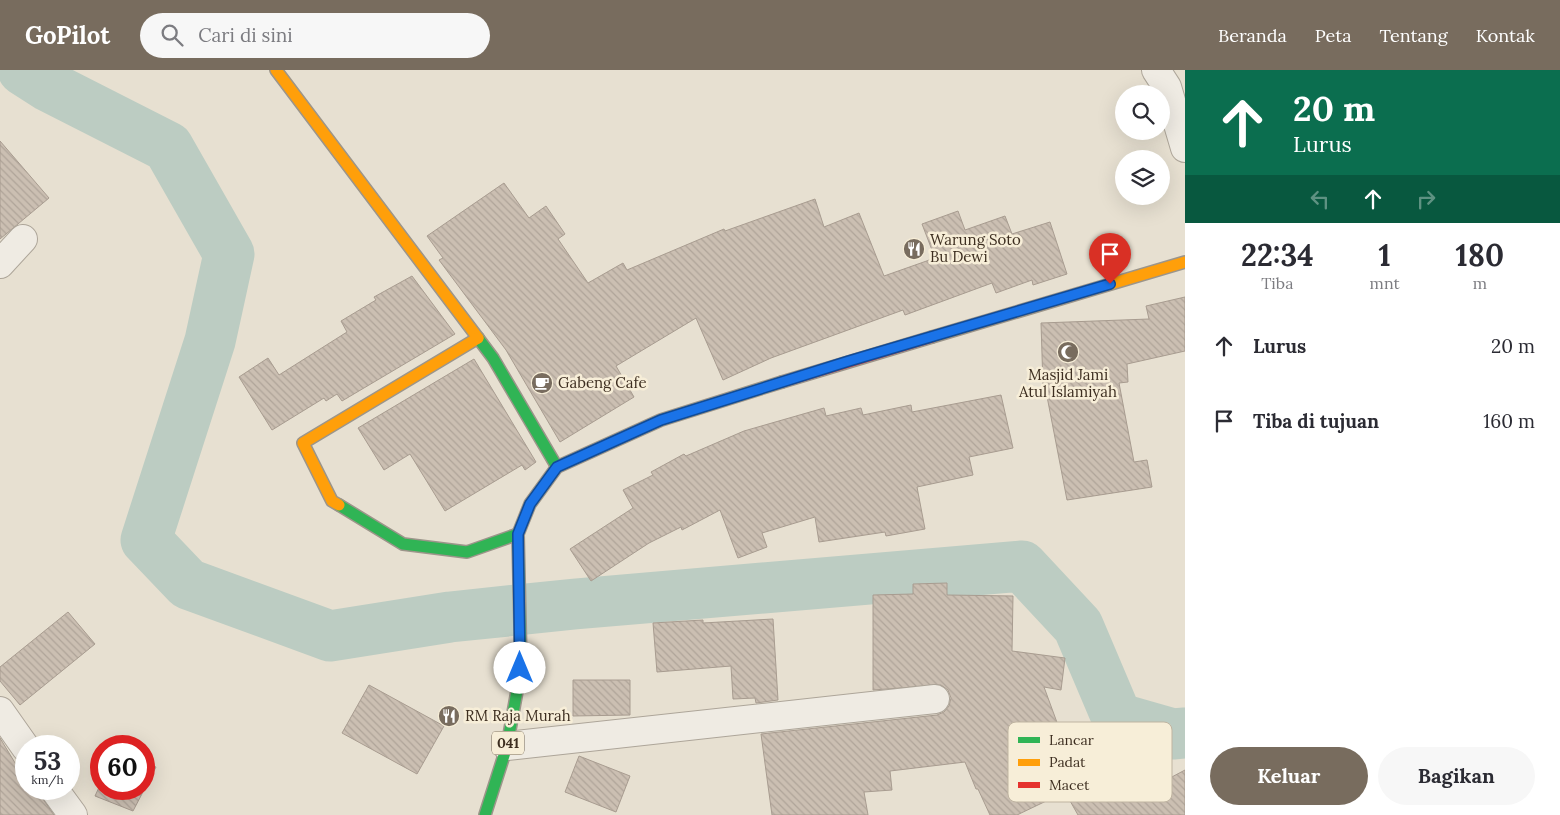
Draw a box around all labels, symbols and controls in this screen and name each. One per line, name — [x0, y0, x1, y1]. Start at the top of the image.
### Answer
search box — [140, 13, 490, 58]
text: GoPilot — [25, 20, 110, 51]
icon: search — [158, 21, 186, 49]
text: Cari di sini — [198, 23, 293, 47]
text: Beranda — [1218, 24, 1287, 47]
text: Peta — [1315, 24, 1351, 47]
text: Tentang — [1379, 24, 1448, 47]
text: Kontak — [1476, 24, 1535, 47]
map controls — [1115, 85, 1170, 205]
button: search — [1115, 85, 1170, 140]
text: 20 m — [1293, 86, 1375, 131]
icon: ahead — [1210, 90, 1275, 155]
text: Lurus — [1293, 130, 1352, 158]
button: layers — [1115, 150, 1170, 205]
icon: left — [1306, 185, 1334, 213]
icon: ahead — [1359, 185, 1387, 213]
icon: right — [1412, 185, 1440, 213]
place label: Warung Soto Bu Dewi — [930, 230, 1021, 266]
pin — [1089, 233, 1131, 284]
text: 22:34 — [1241, 236, 1314, 274]
text: 1 — [1379, 236, 1391, 274]
text: 180 — [1456, 236, 1504, 274]
restaurant icon: Warung Soto Bu Dewi — [902, 237, 926, 261]
icon: arrive — [1096, 240, 1124, 268]
text: Tiba — [1261, 273, 1293, 293]
text: mnt — [1370, 273, 1400, 293]
text: m — [1473, 273, 1487, 293]
icon: ahead — [1210, 332, 1238, 360]
text: Lurus — [1253, 334, 1306, 358]
text: 20 m — [1491, 334, 1535, 358]
mosque icon: Masjid Jami Atul Islamiyah — [1056, 340, 1080, 364]
place label: Masjid Jami Atul Islamiyah — [1018, 365, 1117, 401]
cafe icon: Gabeng Cafe — [530, 371, 554, 395]
place label: Gabeng Cafe — [558, 373, 647, 392]
icon: arrive — [1210, 407, 1238, 435]
text: Tiba di tujuan — [1253, 409, 1379, 433]
text: 160 m — [1483, 409, 1535, 433]
position arrow — [493, 641, 545, 693]
restaurant icon: RM Raja Murah — [437, 704, 461, 728]
place label: RM Raja Murah — [465, 706, 571, 725]
legend — [1008, 722, 1172, 802]
road number: 041 — [492, 731, 524, 754]
text: Lancar — [1049, 731, 1094, 749]
speed limit sign: 60 — [90, 735, 155, 800]
text: 53 — [34, 745, 61, 777]
button: Keluar — [1210, 747, 1368, 805]
button: Bagikan — [1378, 747, 1535, 805]
text: Padat — [1049, 753, 1086, 771]
text: km/h — [31, 772, 64, 787]
text: Macet — [1049, 776, 1090, 794]

